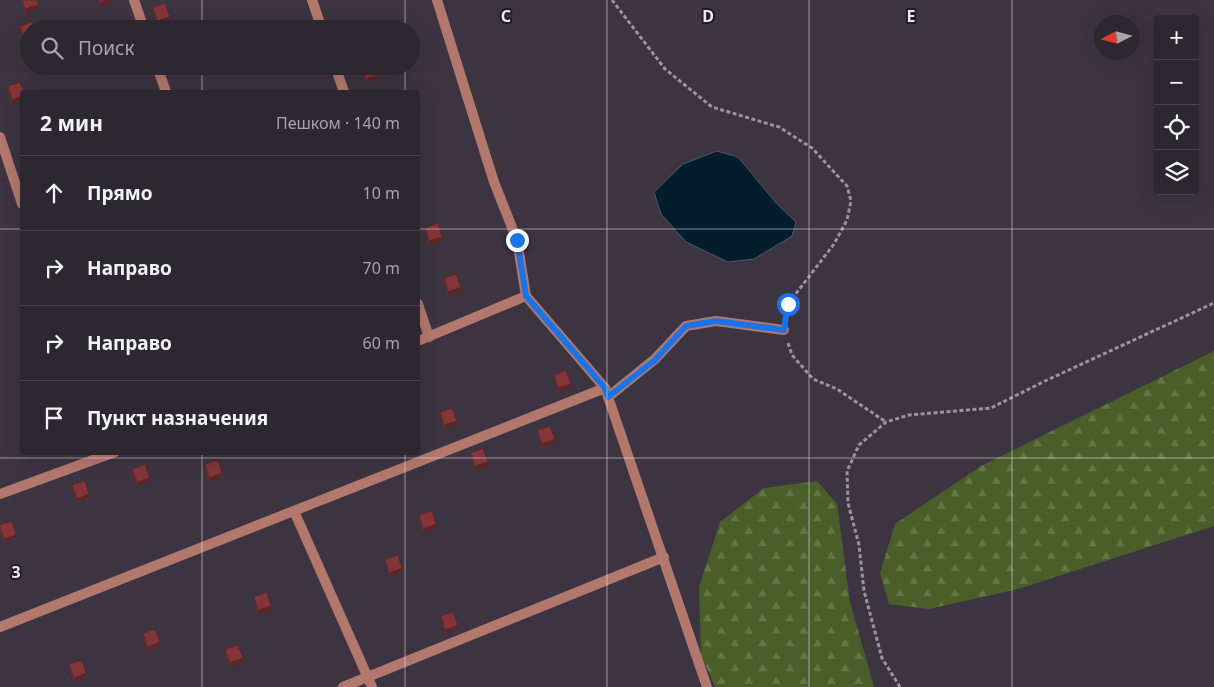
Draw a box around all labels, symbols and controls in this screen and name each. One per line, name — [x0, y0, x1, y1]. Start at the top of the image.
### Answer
text: C — [501, 5, 511, 27]
text: D — [702, 5, 714, 27]
text: E — [907, 5, 916, 27]
north arrow — [1094, 15, 1139, 60]
map controls — [1154, 15, 1199, 195]
button: + — [1154, 15, 1199, 60]
search box — [20, 20, 420, 75]
icon: search — [38, 34, 66, 62]
text: Поиск — [78, 35, 134, 61]
button: − — [1154, 60, 1199, 105]
button: locate — [1154, 105, 1199, 150]
text: 2 мин — [40, 109, 103, 137]
text: Пешком · 140 m — [276, 112, 400, 134]
button: layers — [1154, 150, 1199, 195]
icon: ahead — [40, 179, 68, 207]
text: Прямо — [87, 180, 153, 206]
text: 10 m — [363, 182, 400, 204]
route end — [506, 229, 529, 252]
icon: right — [40, 254, 68, 282]
text: Направо — [87, 255, 172, 281]
text: 70 m — [363, 257, 400, 279]
route start — [777, 293, 800, 316]
icon: right — [40, 329, 68, 357]
text: Направо — [87, 330, 172, 356]
text: 60 m — [363, 332, 400, 354]
icon: arrive — [40, 404, 68, 432]
text: Пункт назначения — [87, 405, 268, 431]
text: 3 — [11, 561, 21, 583]

